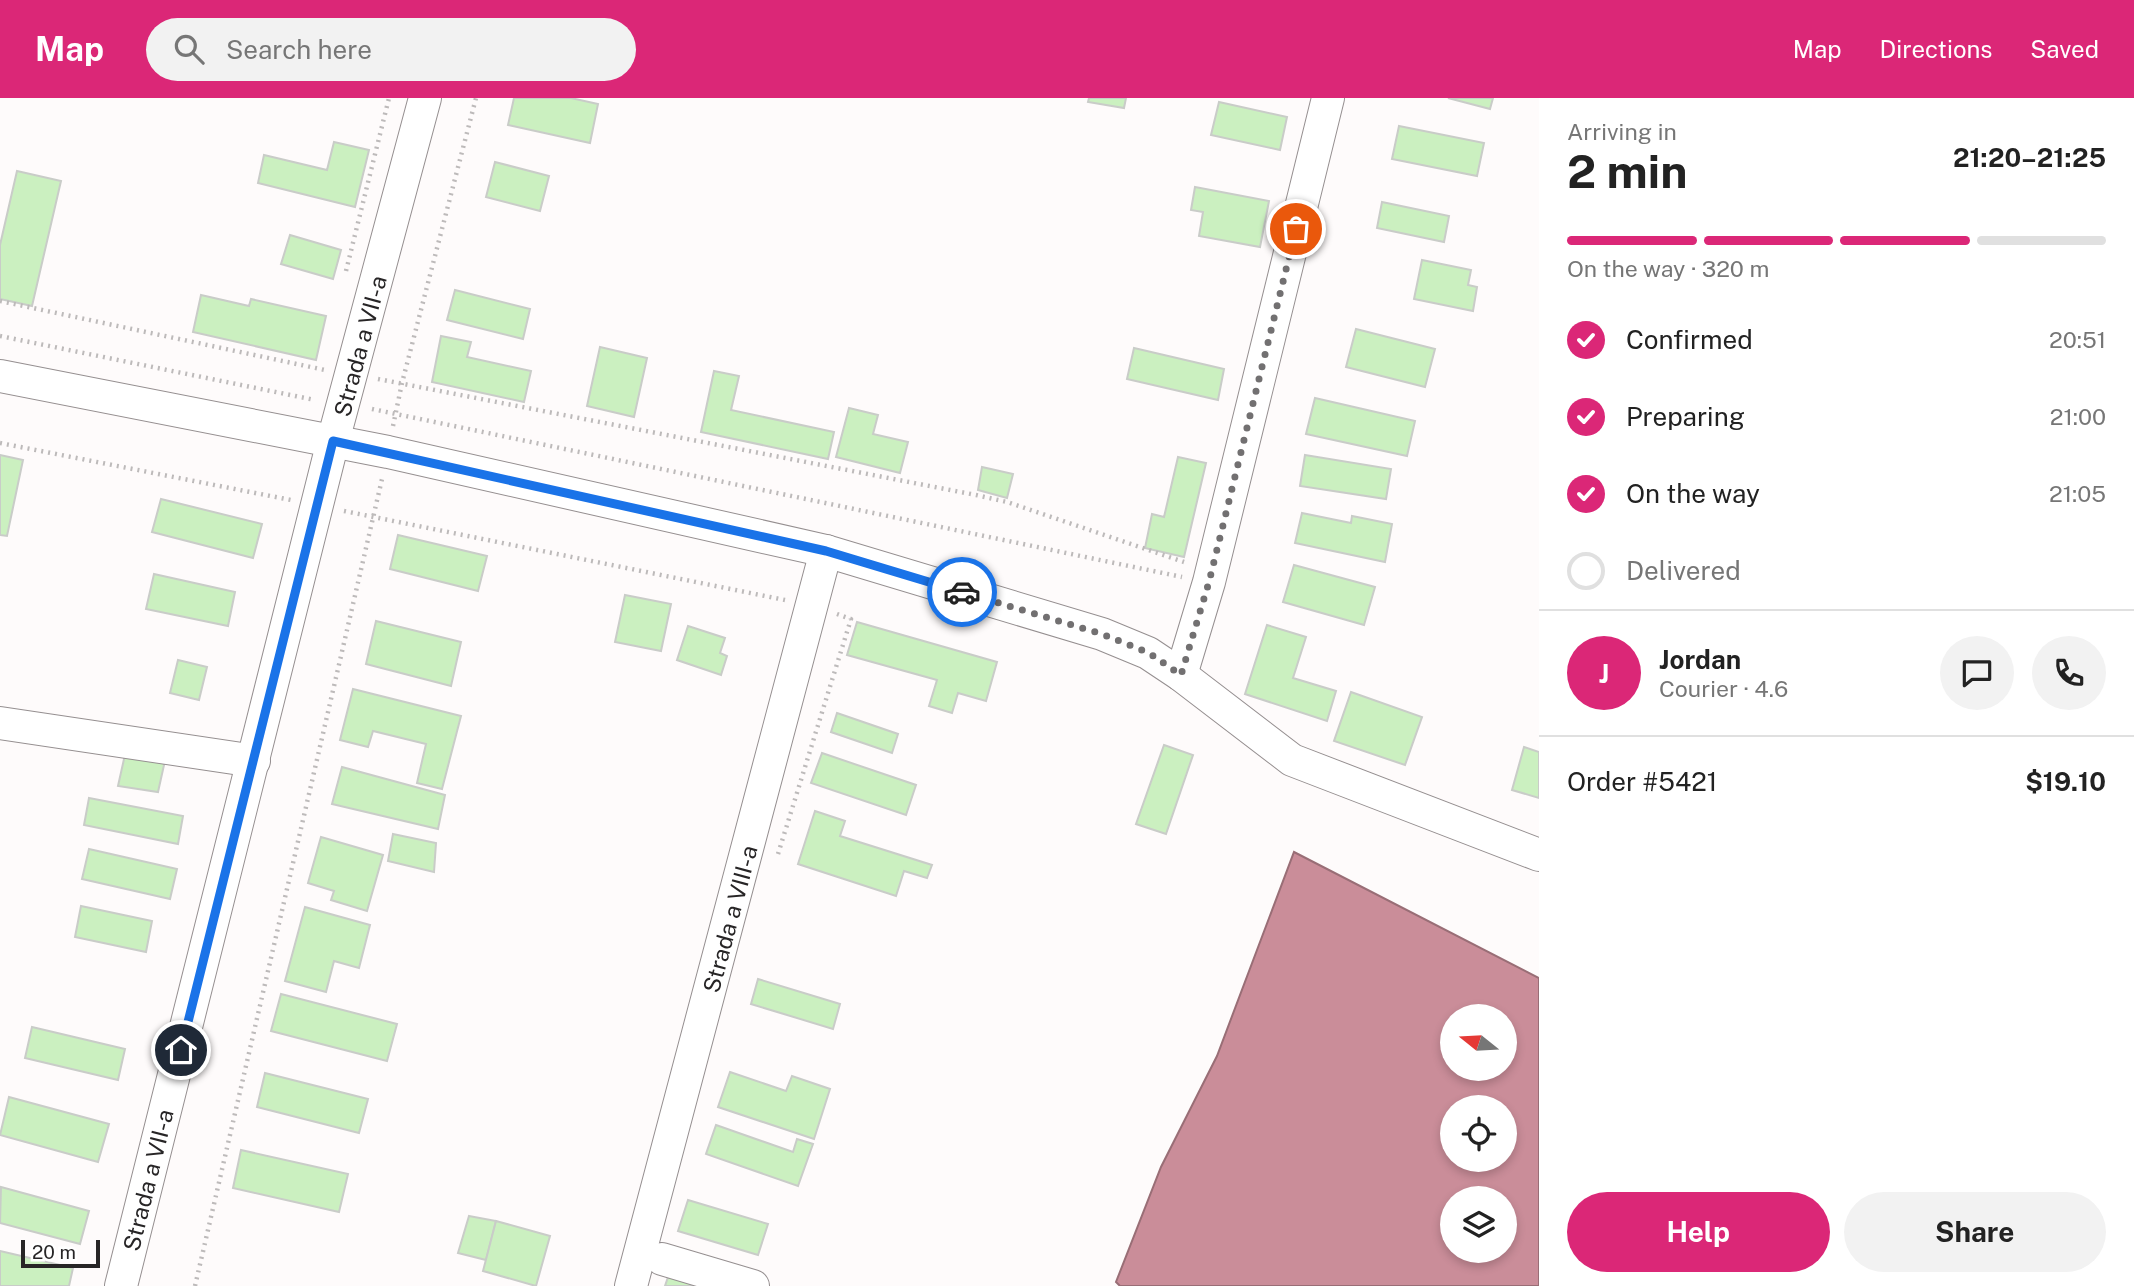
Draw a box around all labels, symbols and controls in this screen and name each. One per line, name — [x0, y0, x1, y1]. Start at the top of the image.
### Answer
search box — [146, 18, 636, 81]
text: Map — [35, 30, 104, 68]
icon: search — [170, 30, 208, 68]
text: Search here — [226, 34, 372, 65]
text: Map — [1793, 35, 1842, 63]
text: Directions — [1880, 35, 1992, 63]
text: Saved — [2030, 35, 2099, 63]
text: Arriving in — [1567, 118, 1677, 145]
text: 21:20–21:25 — [1953, 142, 2106, 173]
text: 2 min — [1567, 144, 1687, 198]
pin — [1266, 199, 1326, 259]
icon: bag — [1277, 210, 1315, 248]
text: On the way · 320 m — [1567, 255, 1769, 282]
street label: Strada a VII-a — [328, 272, 392, 420]
icon: check — [1567, 321, 1605, 359]
text: Confirmed — [1626, 324, 1753, 355]
text: 20:51 — [2049, 326, 2106, 353]
icon: check — [1567, 398, 1605, 436]
text: Preparing — [1626, 401, 1745, 432]
text: 21:00 — [2050, 403, 2106, 430]
icon: check — [1567, 475, 1605, 513]
text: On the way — [1626, 478, 1760, 509]
text: 21:05 — [2049, 480, 2106, 507]
text: Delivered — [1626, 555, 1741, 586]
courier — [927, 557, 997, 627]
icon: car — [943, 573, 981, 611]
button: chat — [1940, 636, 2014, 710]
button: phone — [2032, 636, 2106, 710]
text: Jordan — [1659, 644, 1741, 675]
text: J — [1599, 658, 1609, 689]
text: Courier · 4.6 — [1659, 675, 1788, 702]
text: Order #5421 — [1567, 766, 1717, 797]
text: $19.10 — [2025, 766, 2106, 797]
street label: Strada a VIII-a — [697, 842, 763, 996]
north arrow — [1440, 1004, 1517, 1082]
map controls — [1440, 1004, 1517, 1263]
pin — [151, 1020, 211, 1080]
icon: home — [162, 1031, 200, 1069]
button: locate — [1440, 1095, 1517, 1172]
street label: Strada a VII-a — [117, 1106, 179, 1254]
button: layers — [1440, 1186, 1517, 1263]
button: Help — [1567, 1192, 1830, 1272]
button: Share — [1844, 1192, 2106, 1272]
scale bar — [21, 1237, 100, 1269]
text: 20 m — [32, 1241, 76, 1263]

